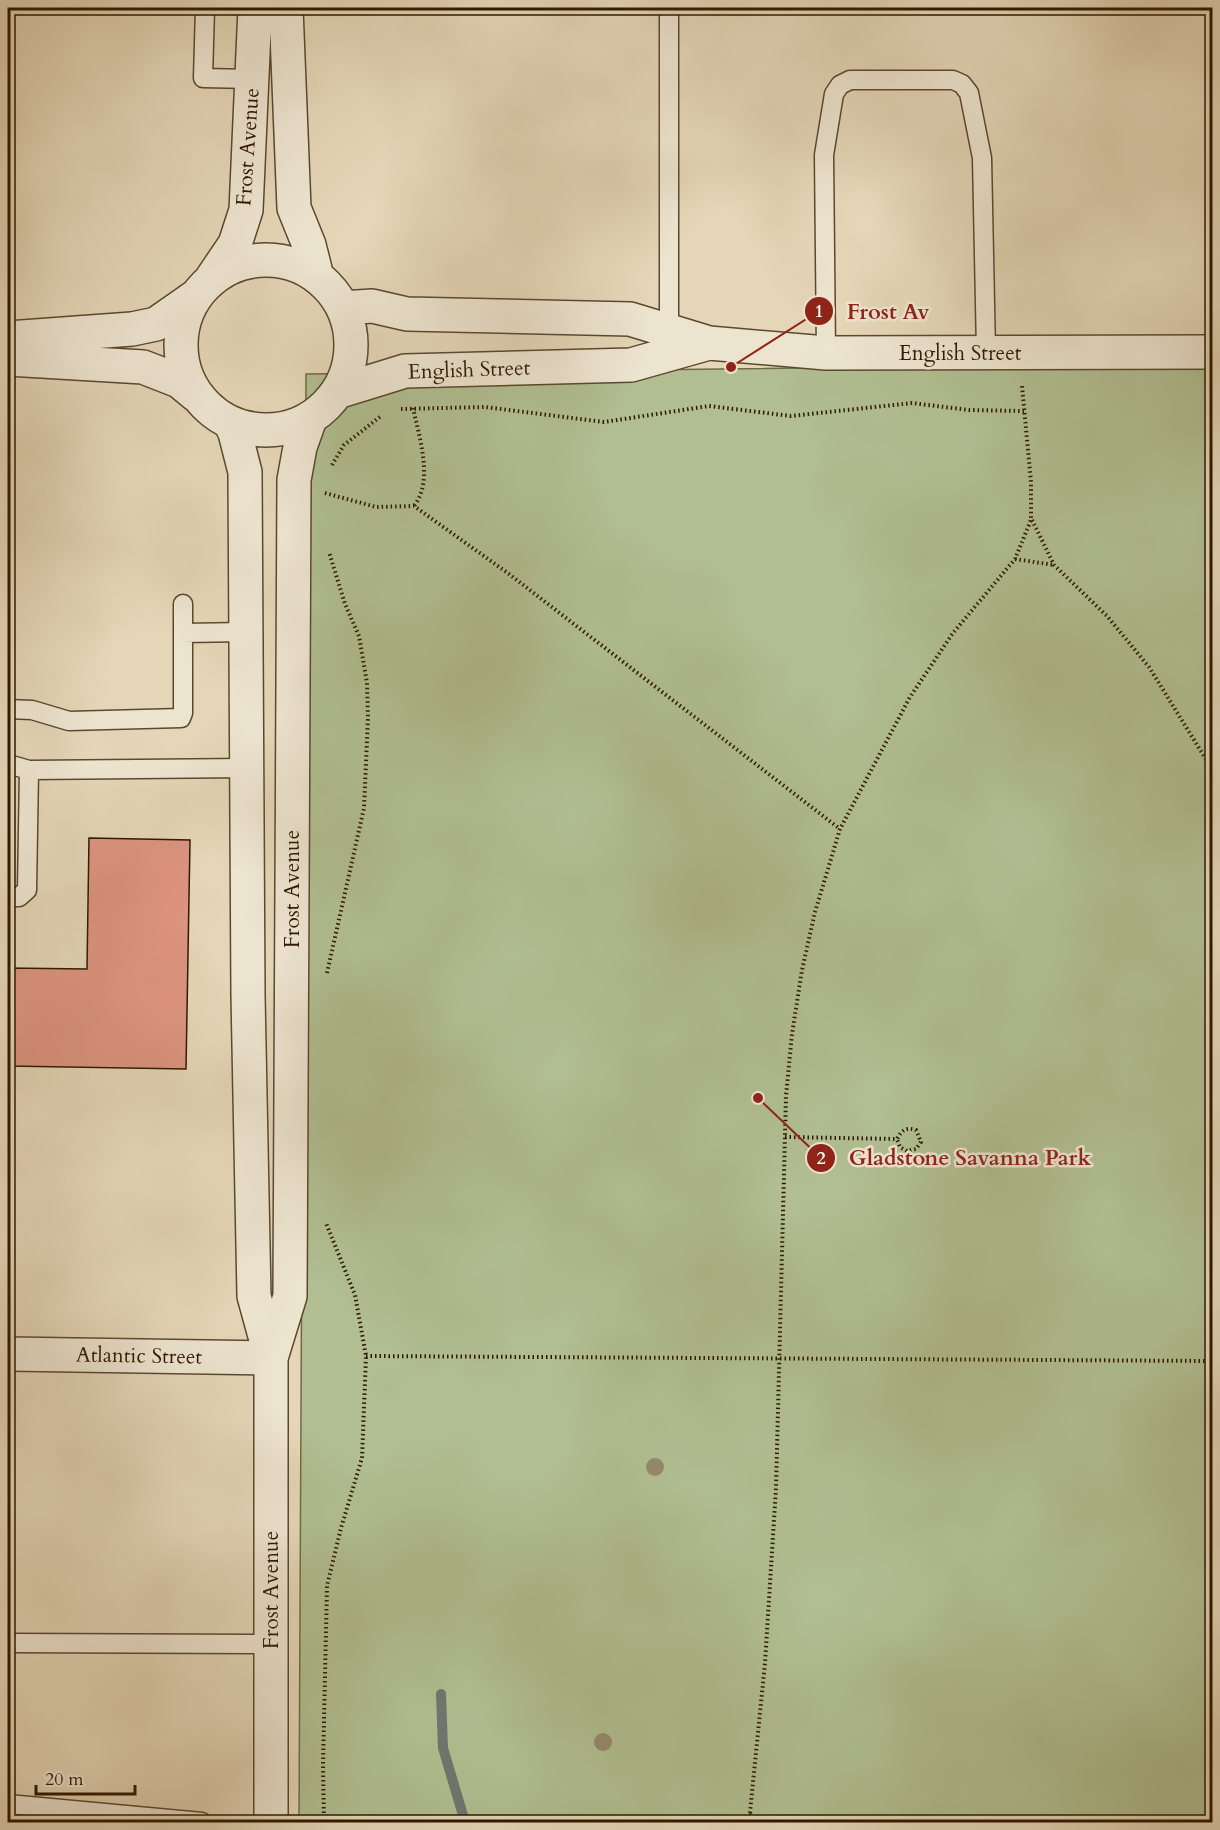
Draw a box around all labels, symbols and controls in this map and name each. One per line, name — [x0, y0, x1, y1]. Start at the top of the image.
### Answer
street label: Frost Avenue — [229, 87, 267, 207]
callout: Frost Av — [804, 291, 941, 331]
text: Frost Av — [847, 297, 930, 327]
text: 1 — [814, 299, 824, 324]
street label: English Street — [899, 339, 1022, 368]
street label: English Street — [407, 353, 531, 387]
street label: Frost Avenue — [278, 830, 307, 948]
callout: Gladstone Savanna Park — [806, 1138, 1103, 1178]
text: Gladstone Savanna Park — [849, 1143, 1091, 1173]
text: 2 — [816, 1146, 826, 1171]
street label: Atlantic Street — [76, 1340, 203, 1372]
street label: Frost Avenue — [257, 1531, 286, 1649]
scale bar — [36, 1758, 135, 1796]
text: 20 m — [45, 1767, 84, 1792]

